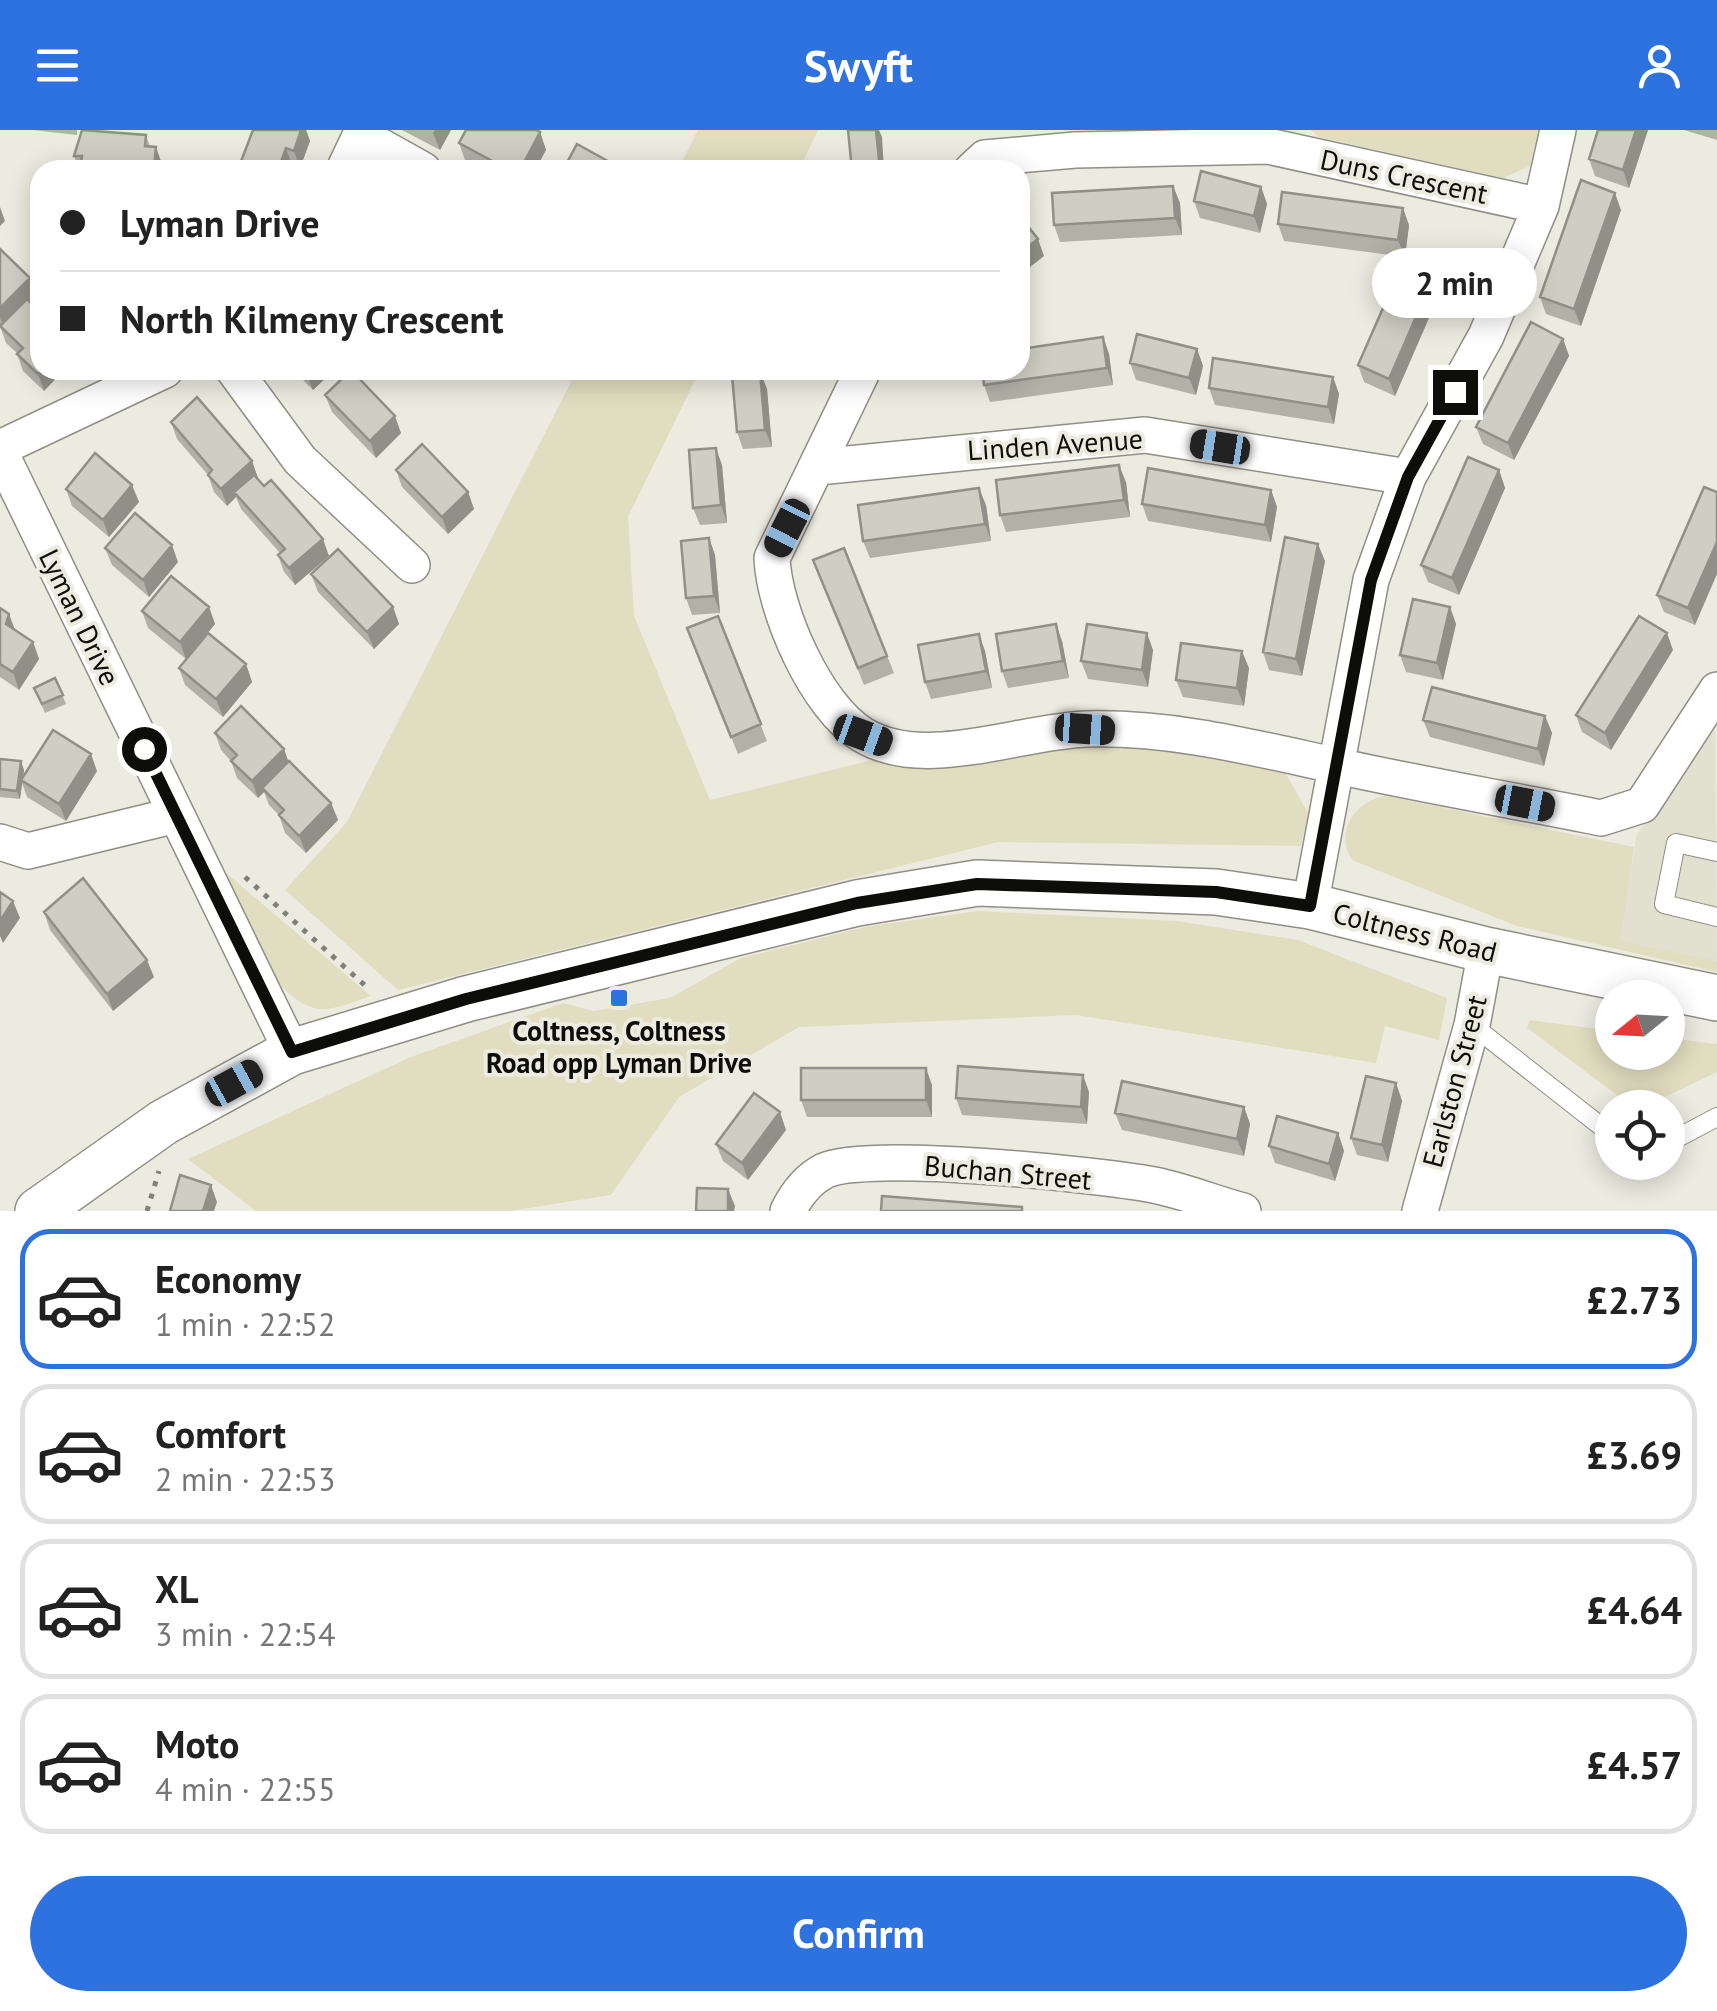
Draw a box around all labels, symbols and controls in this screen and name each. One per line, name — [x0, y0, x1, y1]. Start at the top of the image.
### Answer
text: Swyft — [804, 36, 913, 94]
icon: menu — [30, 38, 85, 93]
icon: person — [1632, 38, 1687, 93]
street label: Duns Crescent — [1317, 140, 1492, 212]
text: Lyman Drive — [120, 198, 320, 247]
callout: 2 min — [1372, 247, 1538, 317]
text: 2 min — [1415, 262, 1494, 304]
text: North Kilmeny Crescent — [120, 294, 504, 343]
route end — [1433, 370, 1478, 415]
street label: Linden Avenue — [966, 419, 1144, 469]
car — [1188, 427, 1252, 467]
car — [760, 494, 814, 562]
street label: Lyman Drive — [31, 543, 129, 691]
car — [830, 711, 896, 759]
car — [1054, 712, 1116, 746]
route start — [122, 727, 167, 772]
car — [1493, 783, 1557, 823]
street label: Coltness Road — [1329, 894, 1501, 970]
north arrow — [1595, 980, 1685, 1070]
map controls — [1595, 980, 1685, 1180]
marker: Coltness, Coltness Road opp Lyman Drive — [608, 987, 630, 1009]
street label: Earlston Street — [1413, 990, 1495, 1171]
place label: Coltness, Coltness Road opp Lyman Drive — [486, 1012, 752, 1081]
car — [200, 1055, 268, 1111]
button: locate — [1595, 1090, 1685, 1180]
street label: Buchan Street — [923, 1146, 1094, 1198]
icon: car — [35, 1254, 125, 1344]
text: Economy — [155, 1254, 301, 1303]
text: £2.73 — [1586, 1275, 1682, 1324]
text: 1 min · 22:52 — [155, 1303, 335, 1345]
icon: car — [35, 1409, 125, 1499]
text: Comfort — [155, 1409, 286, 1458]
text: £3.69 — [1586, 1430, 1682, 1479]
text: 2 min · 22:53 — [155, 1458, 335, 1500]
icon: car — [35, 1564, 125, 1654]
text: XL — [155, 1564, 199, 1613]
text: £4.64 — [1586, 1585, 1682, 1634]
text: 3 min · 22:54 — [155, 1613, 335, 1655]
icon: car — [35, 1719, 125, 1809]
text: Moto — [155, 1719, 239, 1768]
text: £4.57 — [1586, 1740, 1682, 1789]
text: 4 min · 22:55 — [155, 1768, 335, 1810]
button: Confirm — [30, 1876, 1687, 1991]

